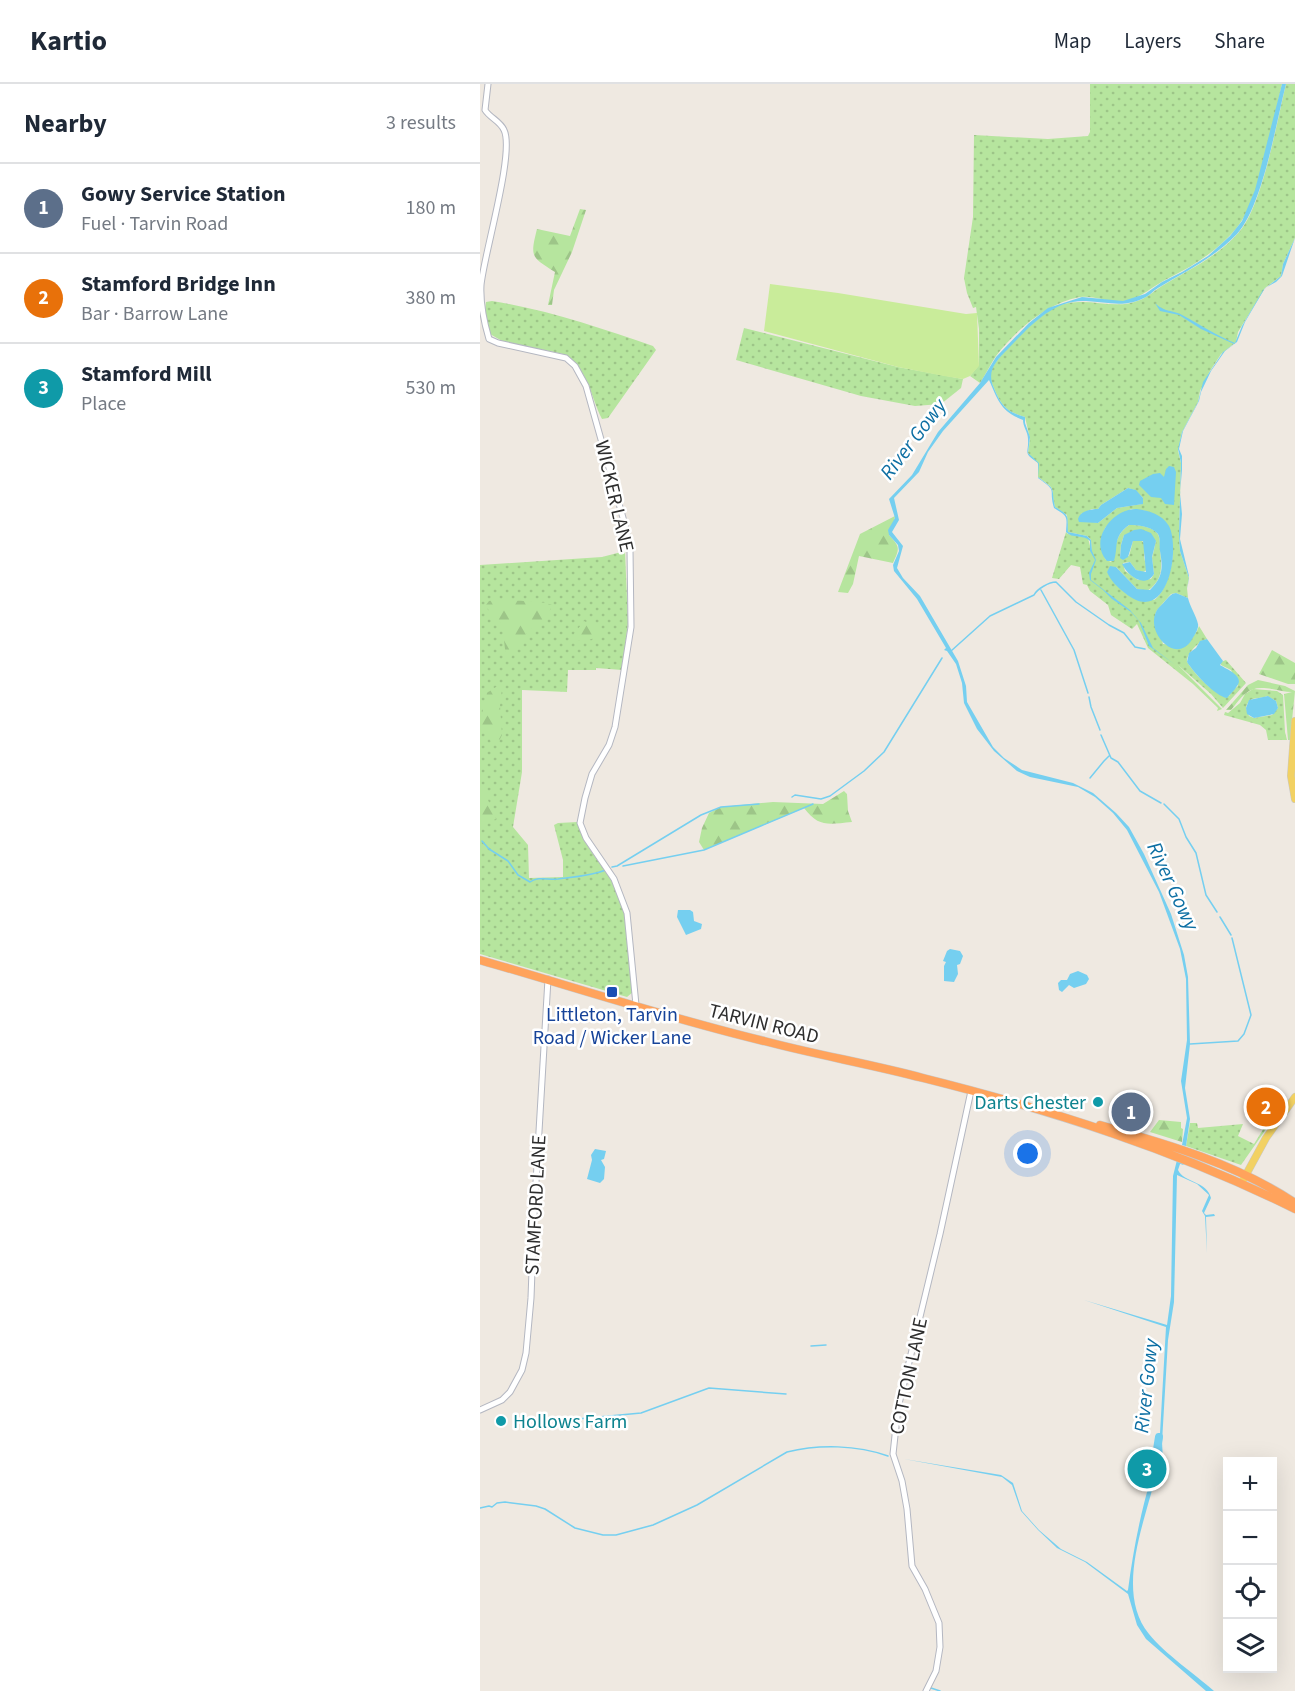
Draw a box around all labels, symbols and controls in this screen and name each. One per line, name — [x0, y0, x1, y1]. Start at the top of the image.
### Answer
text: Kartio — [30, 21, 107, 61]
text: Map — [1054, 26, 1091, 56]
text: Layers — [1124, 26, 1181, 56]
text: Share — [1214, 26, 1265, 56]
text: Nearby — [24, 105, 107, 142]
text: 3 results — [386, 109, 456, 137]
text: Gowy Service Station — [81, 178, 286, 210]
text: 1 — [38, 194, 49, 222]
text: 180 m — [406, 194, 456, 222]
text: Fuel · Tarvin Road — [81, 210, 228, 238]
text: Stamford Bridge Inn — [81, 268, 276, 300]
text: 2 — [38, 284, 49, 312]
text: 380 m — [406, 284, 456, 312]
text: Bar · Barrow Lane — [81, 300, 228, 328]
text: Stamford Mill — [81, 358, 212, 390]
text: 3 — [38, 374, 49, 402]
text: 530 m — [406, 374, 456, 402]
text: Place — [81, 390, 126, 418]
water label: River Gowy — [873, 391, 954, 486]
street label: WICKER LANE — [588, 438, 640, 555]
water label: River Gowy — [1139, 837, 1207, 937]
marker: Littleton, Tarvin Road / Wicker Lane — [605, 985, 619, 999]
street label: TARVIN ROAD — [706, 997, 822, 1051]
place label: Littleton, Tarvin Road / Wicker Lane — [533, 1001, 691, 1052]
pin: 2 — [1246, 1084, 1286, 1130]
place label: Darts Chester — [974, 1089, 1086, 1117]
pin: 1 — [1112, 1090, 1150, 1134]
marker: Darts Chester — [1091, 1095, 1105, 1109]
street label: STAMFORD LANE — [518, 1134, 554, 1276]
your location — [1013, 1139, 1042, 1168]
street label: COTTON LANE — [883, 1315, 935, 1437]
water label: River Gowy — [1126, 1336, 1166, 1435]
place label: Hollows Farm — [513, 1408, 627, 1436]
marker: Hollows Farm — [494, 1414, 508, 1428]
pin: 3 — [1128, 1446, 1166, 1492]
map controls — [1223, 1457, 1277, 1673]
button: + — [1223, 1457, 1277, 1511]
button: − — [1223, 1511, 1277, 1565]
button: locate — [1223, 1565, 1277, 1619]
button: layers — [1223, 1619, 1277, 1673]

